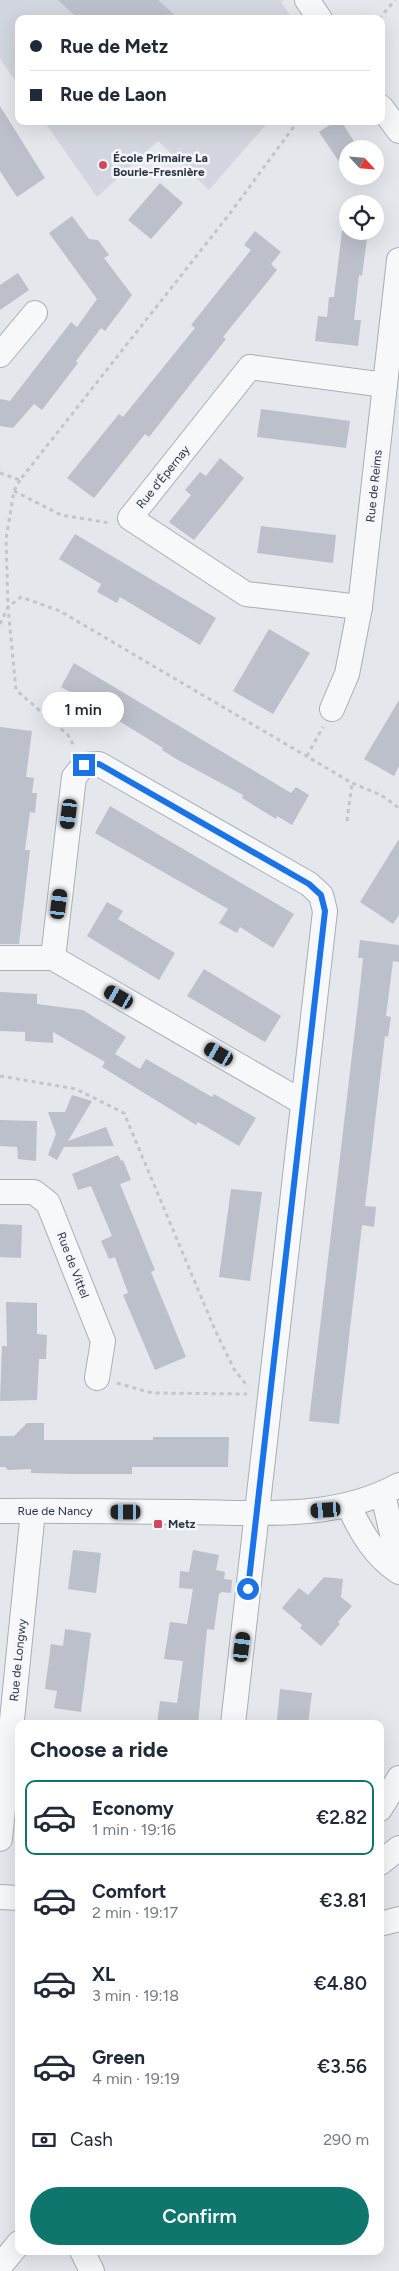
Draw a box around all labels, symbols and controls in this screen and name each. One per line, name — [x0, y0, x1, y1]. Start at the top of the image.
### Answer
text: Rue de Metz — [60, 35, 168, 58]
text: Rue de Laon — [60, 83, 167, 106]
north arrow — [339, 140, 384, 185]
map controls — [339, 140, 384, 240]
place label: École Primaire La Bourie-Fresnière — [113, 151, 208, 179]
marker: École Primaire La Bourie-Fresnière — [97, 159, 109, 171]
button: locate — [339, 195, 384, 240]
street label: Rue d’Épernay — [133, 442, 193, 511]
street label: Rue de Reims — [363, 449, 385, 523]
callout: 1 min — [43, 692, 125, 728]
text: 1 min — [64, 700, 102, 719]
route end — [73, 754, 95, 776]
car — [59, 798, 78, 830]
car — [49, 888, 68, 920]
car — [102, 983, 135, 1011]
car — [202, 1040, 235, 1068]
street label: Rue de Vittel — [54, 1230, 92, 1300]
car — [310, 1501, 341, 1519]
street label: Rue de Nancy — [17, 1504, 93, 1518]
car — [111, 1505, 141, 1520]
place label: Metz — [168, 1517, 196, 1531]
marker: Metz — [152, 1518, 164, 1530]
route start — [237, 1578, 259, 1600]
street label: Rue de Longwy — [7, 1617, 29, 1702]
car — [232, 1631, 251, 1663]
text: Choose a ride — [30, 1736, 168, 1763]
icon: car — [32, 1795, 77, 1840]
text: Economy — [92, 1797, 174, 1820]
text: €2.82 — [316, 1806, 367, 1829]
text: 1 min · 19:16 — [92, 1820, 176, 1839]
icon: car — [32, 1878, 77, 1923]
text: Comfort — [92, 1880, 167, 1903]
text: €3.81 — [320, 1889, 367, 1912]
text: 2 min · 19:17 — [92, 1903, 178, 1922]
icon: car — [32, 1961, 77, 2006]
text: XL — [92, 1963, 115, 1986]
text: €4.80 — [314, 1972, 367, 1995]
text: 3 min · 19:18 — [92, 1986, 179, 2005]
icon: car — [32, 2044, 77, 2089]
text: Green — [92, 2046, 145, 2069]
text: €3.56 — [317, 2055, 367, 2078]
text: 4 min · 19:19 — [92, 2069, 180, 2088]
icon: cash — [30, 2126, 58, 2154]
text: Cash — [70, 2128, 113, 2151]
text: 290 m — [323, 2130, 369, 2149]
button: Confirm — [30, 2187, 369, 2245]

